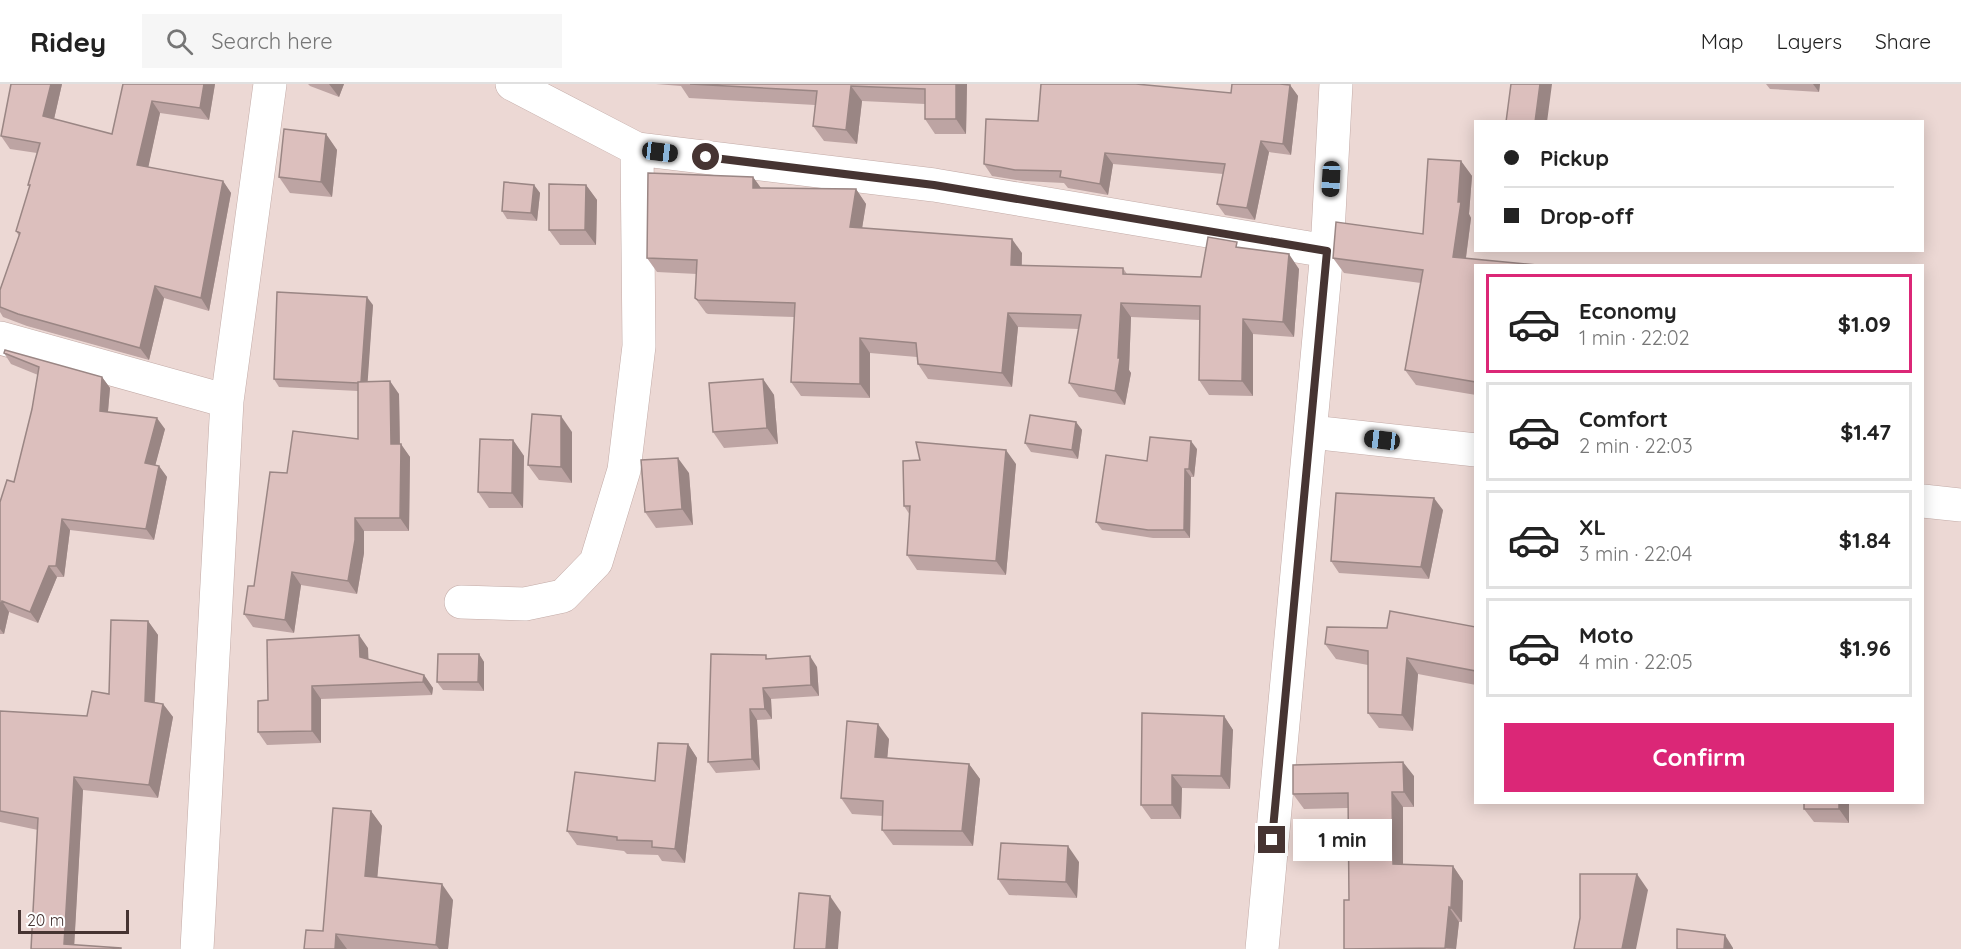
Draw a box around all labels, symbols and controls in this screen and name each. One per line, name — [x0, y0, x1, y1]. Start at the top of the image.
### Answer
search box — [142, 14, 562, 68]
text: Ridey — [30, 24, 106, 59]
icon: search — [163, 25, 196, 58]
text: Search here — [211, 27, 333, 55]
text: Map — [1701, 28, 1744, 54]
text: Layers — [1777, 28, 1842, 54]
text: Share — [1875, 28, 1931, 54]
car — [641, 141, 679, 163]
route start — [692, 143, 719, 170]
text: Pickup — [1540, 144, 1609, 172]
car — [1321, 161, 1341, 197]
text: Drop-off — [1540, 202, 1634, 230]
icon: car — [1507, 297, 1561, 351]
text: Economy — [1579, 297, 1677, 325]
text: $1.09 — [1838, 310, 1891, 338]
text: 1 min · 22:02 — [1579, 325, 1690, 350]
icon: car — [1507, 405, 1561, 459]
text: Comfort — [1579, 405, 1668, 433]
text: $1.47 — [1840, 418, 1891, 446]
car — [1363, 429, 1401, 451]
text: 2 min · 22:03 — [1579, 433, 1693, 458]
icon: car — [1507, 513, 1561, 567]
text: XL — [1579, 513, 1606, 541]
text: $1.84 — [1839, 526, 1891, 554]
text: 3 min · 22:04 — [1579, 541, 1692, 566]
icon: car — [1507, 621, 1561, 675]
text: Moto — [1579, 621, 1633, 649]
text: $1.96 — [1839, 634, 1891, 662]
text: 4 min · 22:05 — [1579, 649, 1693, 674]
button: Confirm — [1504, 723, 1894, 792]
callout: 1 min — [1293, 819, 1392, 861]
route end — [1258, 826, 1285, 853]
text: 1 min — [1318, 827, 1367, 852]
scale bar — [18, 907, 129, 934]
text: 20 m — [27, 910, 64, 930]

